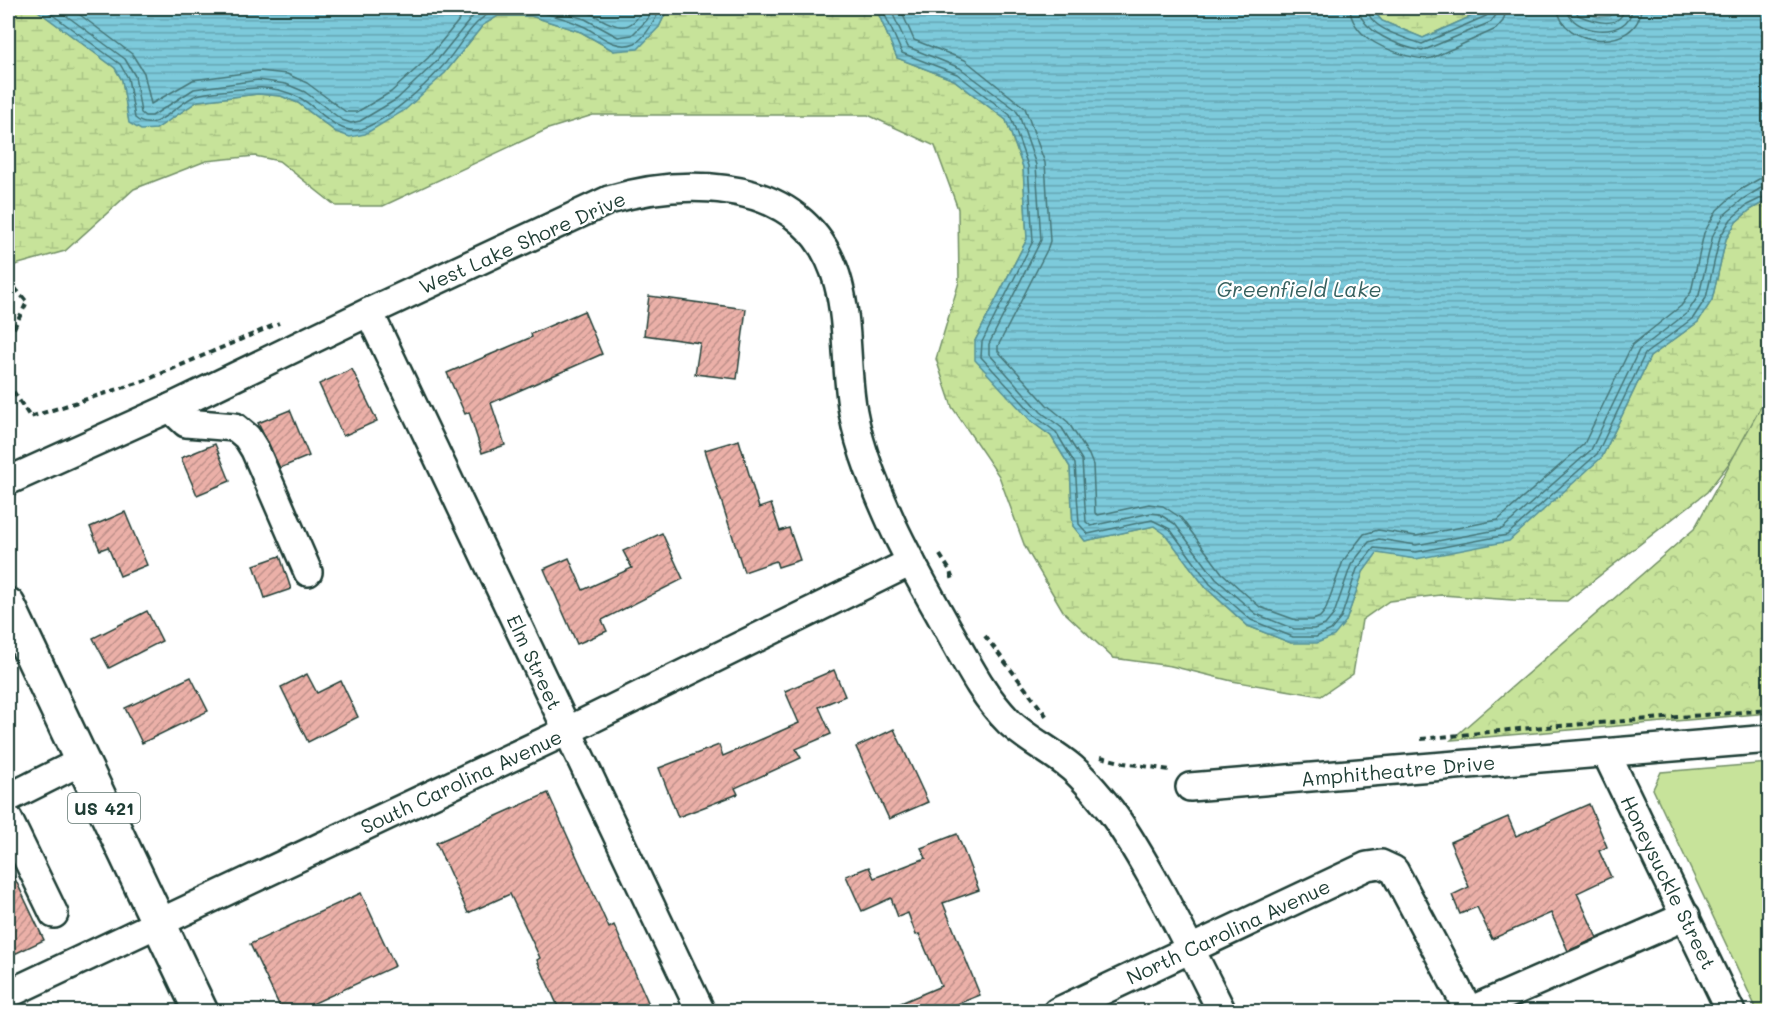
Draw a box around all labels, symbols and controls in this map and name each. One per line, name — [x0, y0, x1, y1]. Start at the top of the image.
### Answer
street label: West Lake Shore Drive — [415, 185, 629, 299]
water label: Greenfield Lake — [1217, 275, 1381, 302]
street label: Elm Street — [502, 610, 568, 714]
street label: South Carolina Avenue — [356, 723, 566, 839]
street label: Amphitheatre Drive — [1300, 749, 1496, 791]
street label: Honeysuckle Street — [1616, 791, 1722, 973]
road number: US 421 — [68, 793, 140, 823]
street label: North Carolina Avenue — [1122, 872, 1334, 990]

